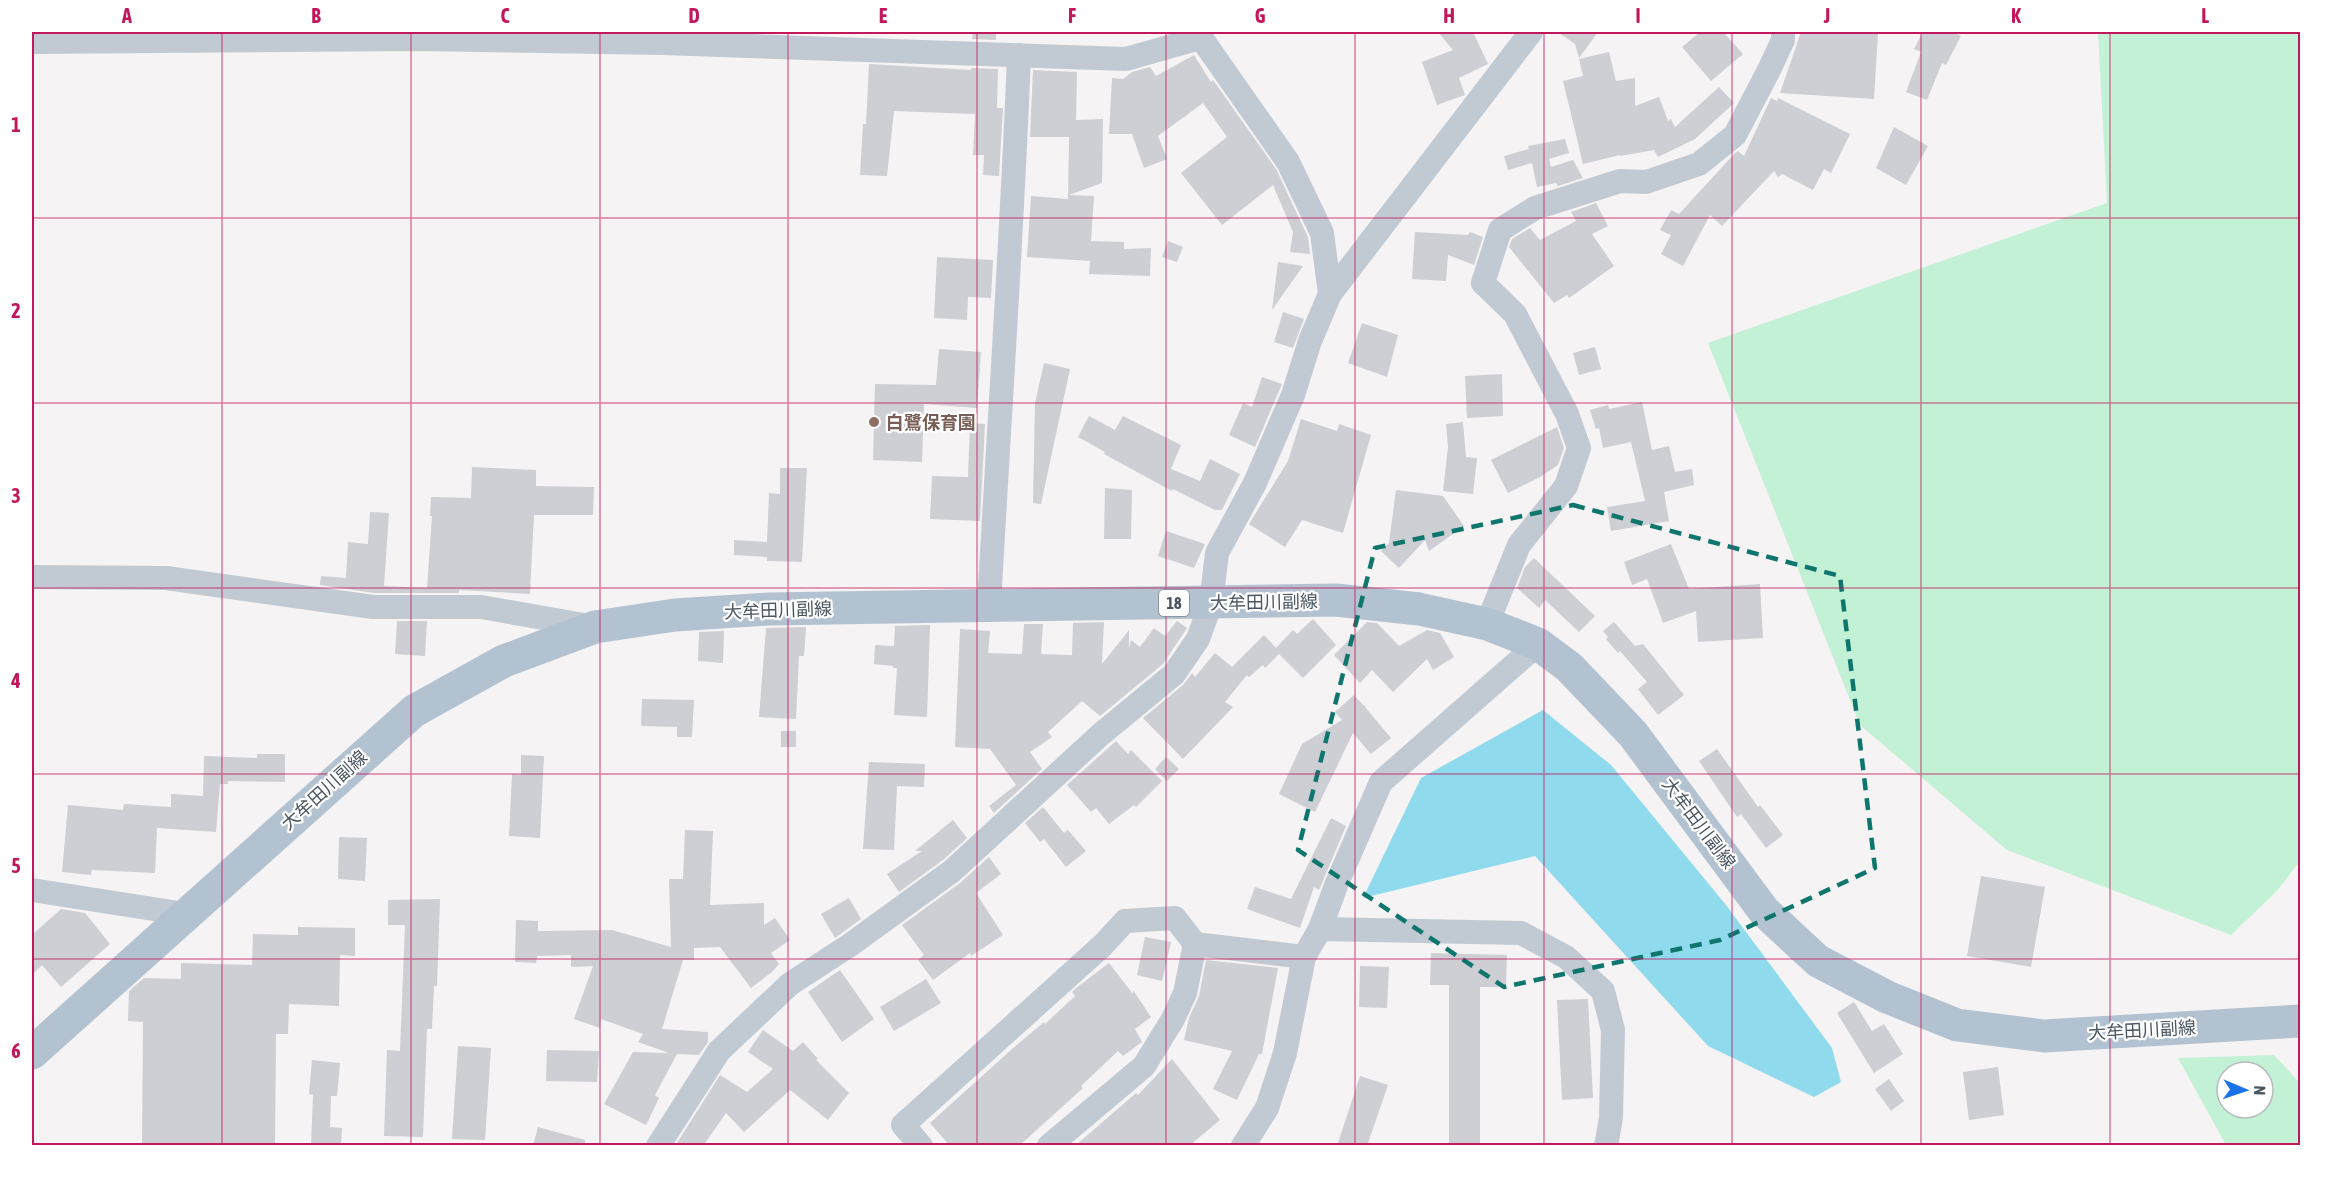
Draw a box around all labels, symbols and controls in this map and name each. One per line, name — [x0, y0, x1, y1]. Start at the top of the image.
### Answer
text: A — [121, 4, 132, 27]
text: B — [311, 4, 321, 27]
text: C — [501, 4, 510, 27]
text: D — [688, 4, 700, 27]
text: E — [879, 4, 888, 27]
text: F — [1068, 4, 1076, 27]
text: G — [1255, 4, 1266, 27]
text: H — [1443, 4, 1455, 27]
text: I — [1635, 4, 1641, 27]
text: J — [1823, 4, 1830, 27]
text: K — [2011, 4, 2021, 27]
text: L — [2201, 4, 2209, 27]
text: 1 — [11, 113, 21, 136]
text: 2 — [11, 299, 21, 322]
place label: 白鷺保育園 — [886, 412, 976, 433]
marker: 白鷺保育園 — [867, 415, 881, 429]
text: 3 — [11, 484, 21, 507]
road number: 18 — [1159, 590, 1189, 616]
street label: 大牟田川副線 — [1210, 591, 1318, 613]
street label: 大牟田川副線 — [724, 598, 832, 622]
text: 4 — [10, 669, 21, 692]
street label: 大牟田川副線 — [277, 746, 371, 834]
street label: 大牟田川副線 — [1658, 774, 1740, 872]
text: 5 — [11, 854, 21, 877]
street label: 大牟田川副線 — [2088, 1017, 2196, 1043]
text: 6 — [11, 1039, 21, 1062]
north arrow — [2215, 1060, 2275, 1120]
text: N — [2251, 1085, 2269, 1096]

